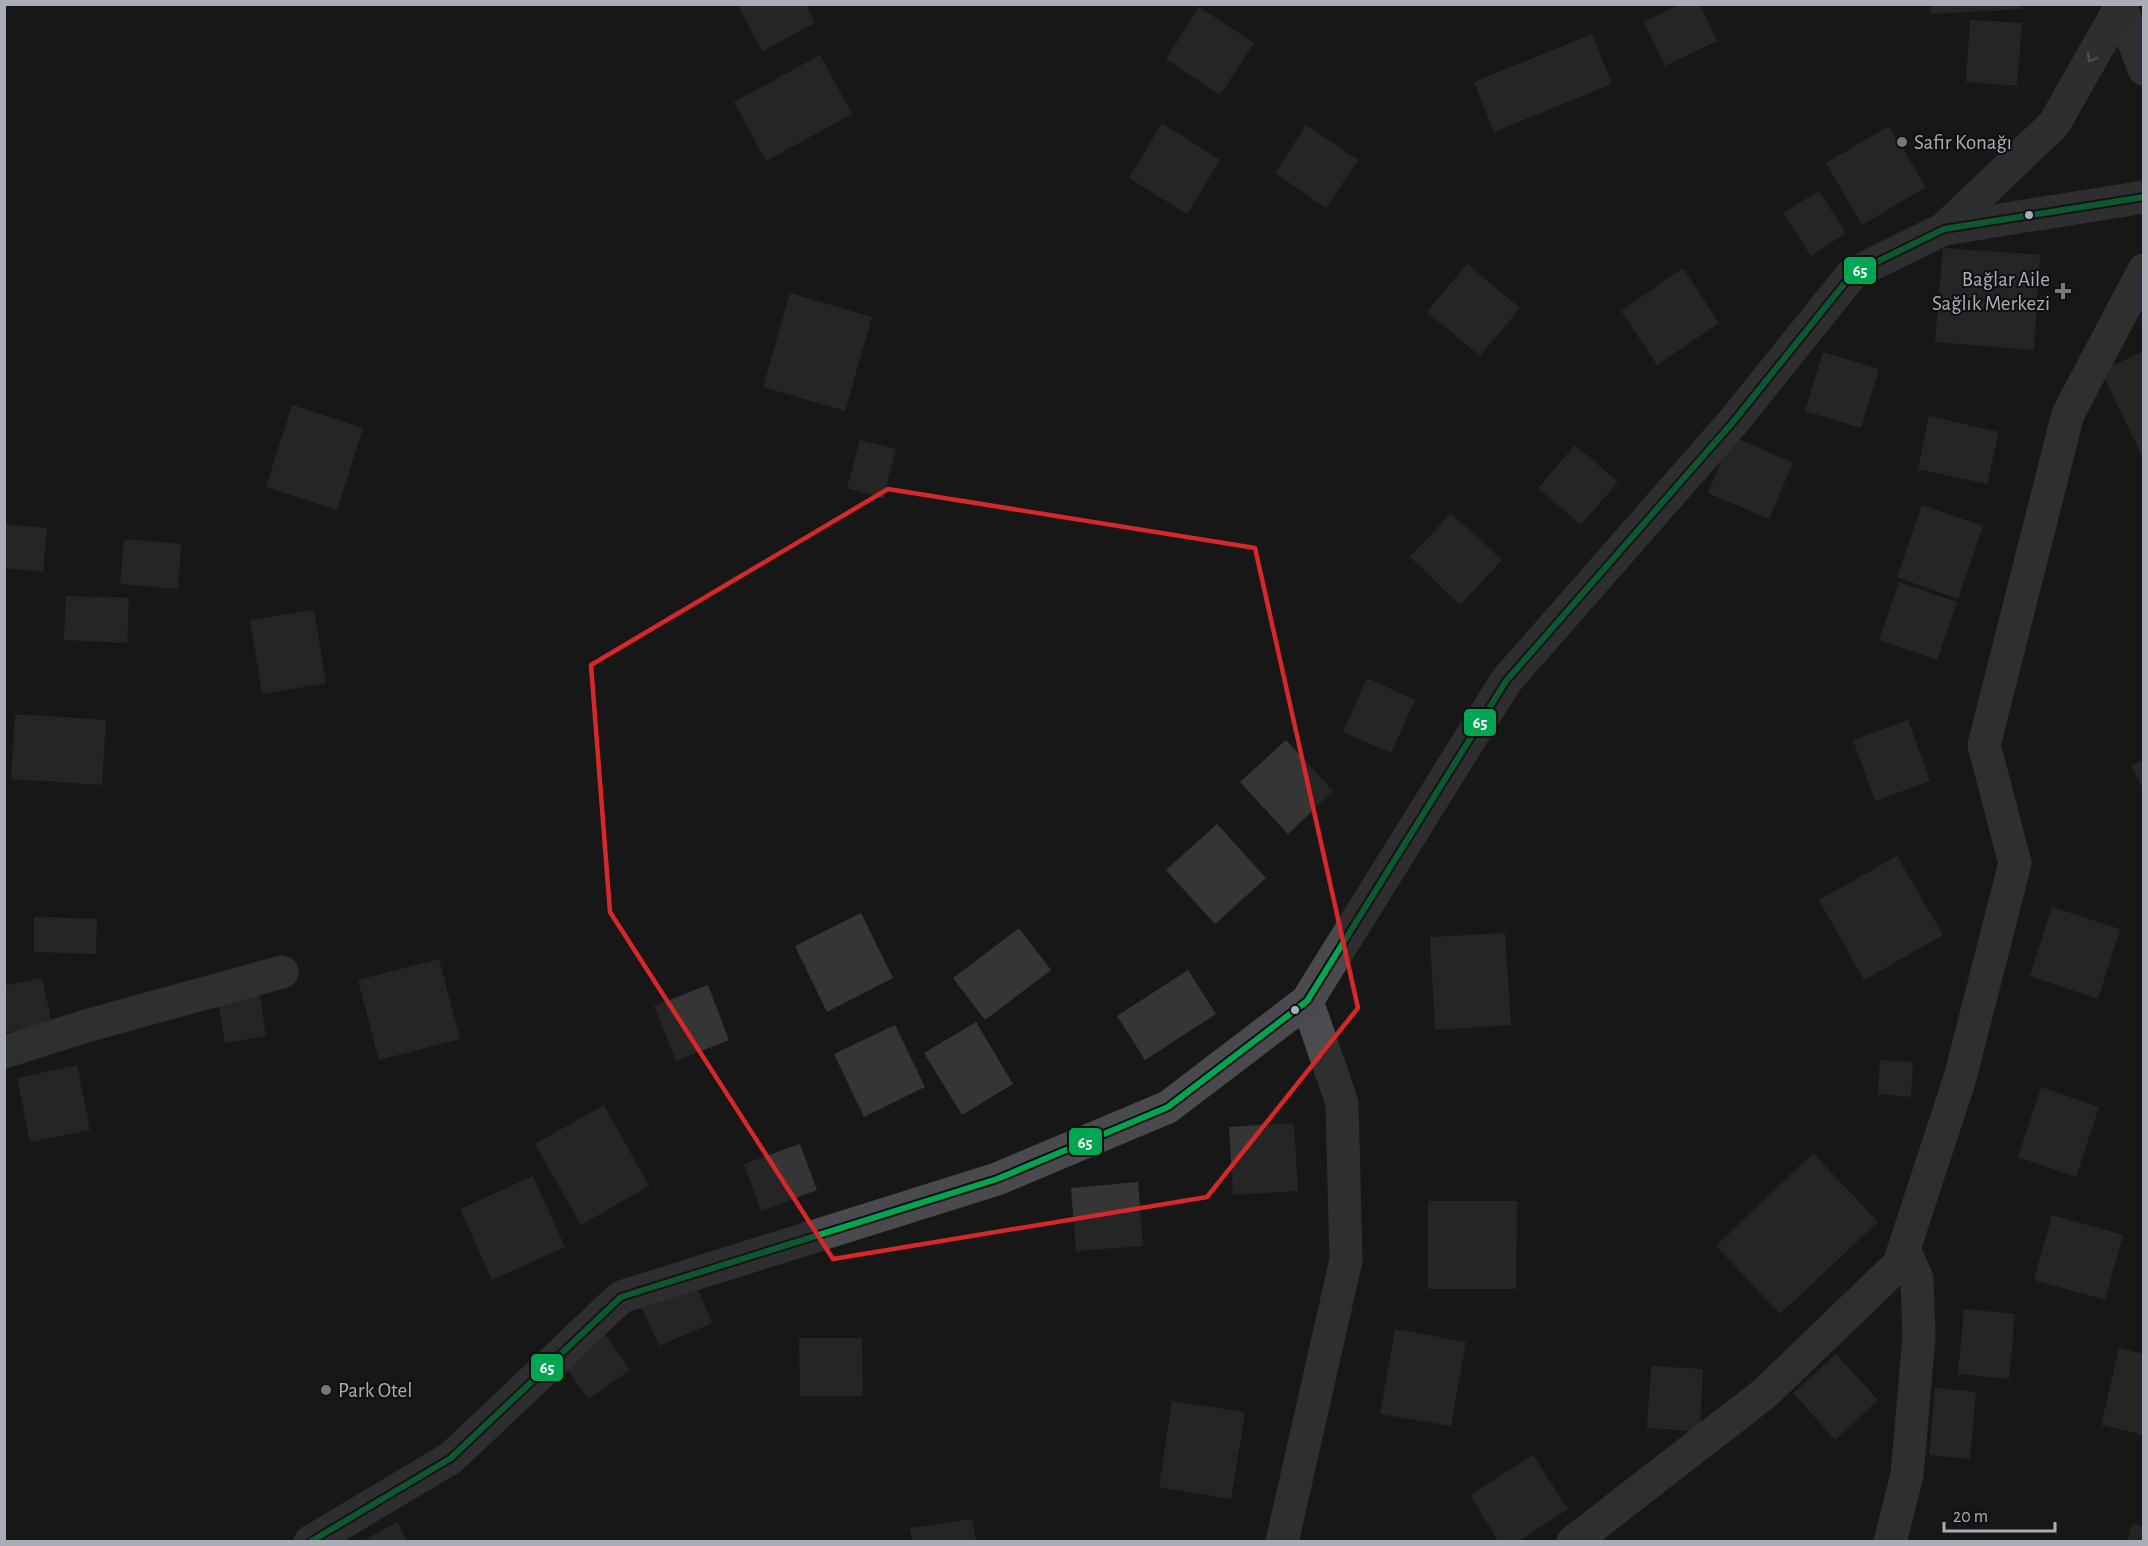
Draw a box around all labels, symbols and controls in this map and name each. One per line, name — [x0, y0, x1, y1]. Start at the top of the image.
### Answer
one-way arrow — [2087, 52, 2099, 63]
place label: Safir Konağı — [1914, 132, 2012, 153]
marker: Safir Konağı — [1895, 135, 1909, 149]
unlabelled marker — [2023, 209, 2035, 221]
line badge: 65 — [1843, 256, 1877, 285]
text: 65 — [1853, 263, 1867, 279]
place label: Bağlar Aile Sağlık Merkezi — [1932, 269, 2050, 314]
marker: Bağlar Aile Sağlık Merkezi — [2054, 282, 2072, 300]
line badge: 65 — [1463, 708, 1497, 737]
text: 65 — [1473, 715, 1487, 731]
unlabelled marker — [1289, 1004, 1301, 1016]
line badge: 65 — [1068, 1127, 1103, 1156]
text: 65 — [1078, 1135, 1092, 1151]
line badge: 65 — [530, 1353, 564, 1382]
text: 65 — [540, 1360, 554, 1376]
place label: Park Otel — [338, 1380, 412, 1401]
marker: Park Otel — [319, 1383, 333, 1397]
scale bar — [1944, 1495, 2055, 1533]
text: 20 m — [1953, 1508, 1988, 1526]

